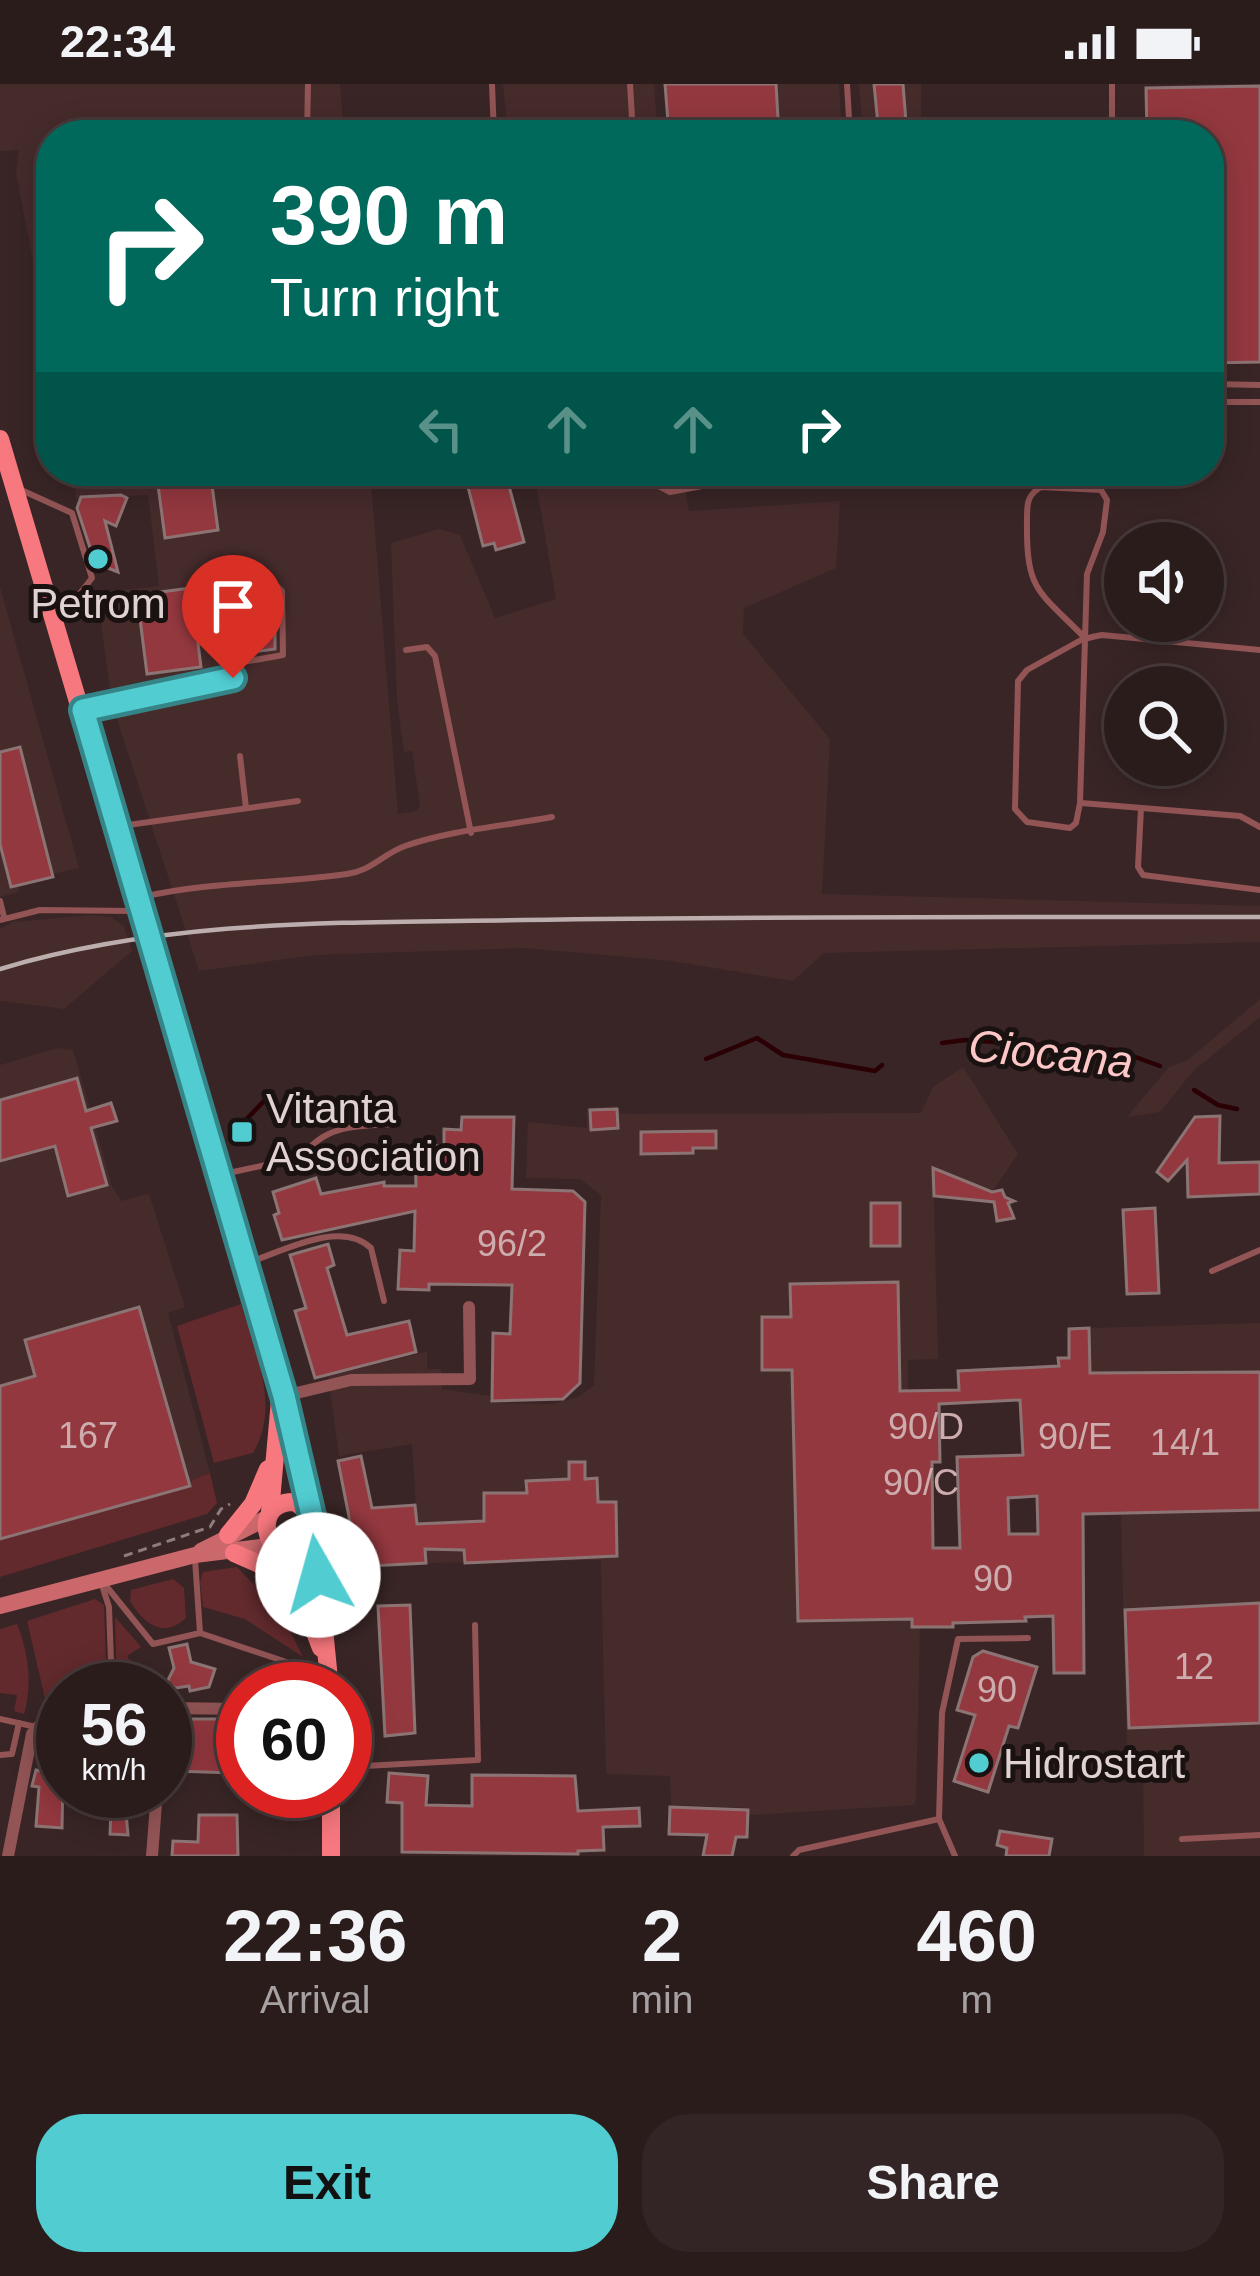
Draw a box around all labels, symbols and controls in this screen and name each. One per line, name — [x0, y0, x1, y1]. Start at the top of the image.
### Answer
text: 22:34 — [60, 16, 175, 67]
icon: right — [72, 168, 228, 324]
text: 390 m — [270, 168, 508, 262]
text: Turn right — [270, 267, 499, 327]
icon: left — [408, 396, 474, 462]
icon: ahead — [534, 396, 600, 462]
icon: ahead — [660, 396, 726, 462]
icon: right — [786, 396, 852, 462]
map controls — [1104, 522, 1224, 786]
button: sound — [1104, 522, 1224, 642]
marker: Petrom — [85, 546, 111, 572]
pin — [182, 555, 284, 678]
icon: arrive — [200, 573, 266, 639]
place label: Petrom — [30, 580, 166, 627]
button: search — [1104, 666, 1224, 786]
water label: Ciocana — [966, 1020, 1136, 1087]
place label: Vitanta Association — [266, 1085, 481, 1180]
marker: Vitanta Association — [229, 1119, 255, 1145]
house number: 96/2 — [477, 1223, 547, 1264]
house number: 90/D — [888, 1406, 964, 1447]
house number: 167 — [58, 1415, 118, 1456]
house number: 90/E — [1038, 1416, 1112, 1457]
house number: 14/1 — [1150, 1422, 1220, 1463]
house number: 90/C — [883, 1462, 959, 1503]
position arrow — [255, 1512, 381, 1638]
house number: 90 — [973, 1558, 1013, 1599]
house number: 12 — [1174, 1646, 1214, 1687]
speed limit sign: 60 — [216, 1662, 372, 1818]
house number: 90 — [977, 1669, 1017, 1710]
text: 56 — [81, 1691, 147, 1758]
place label: Hidrostart — [1003, 1740, 1185, 1787]
marker: Hidrostart — [966, 1750, 992, 1776]
text: km/h — [81, 1753, 147, 1786]
text: 22:36 — [223, 1896, 407, 1976]
text: 2 — [642, 1896, 682, 1976]
text: 460 — [917, 1896, 1037, 1976]
text: Arrival — [260, 1978, 371, 2021]
text: min — [631, 1978, 693, 2021]
text: m — [960, 1978, 993, 2021]
button: Exit — [36, 2114, 618, 2252]
button: Share — [642, 2114, 1224, 2252]

